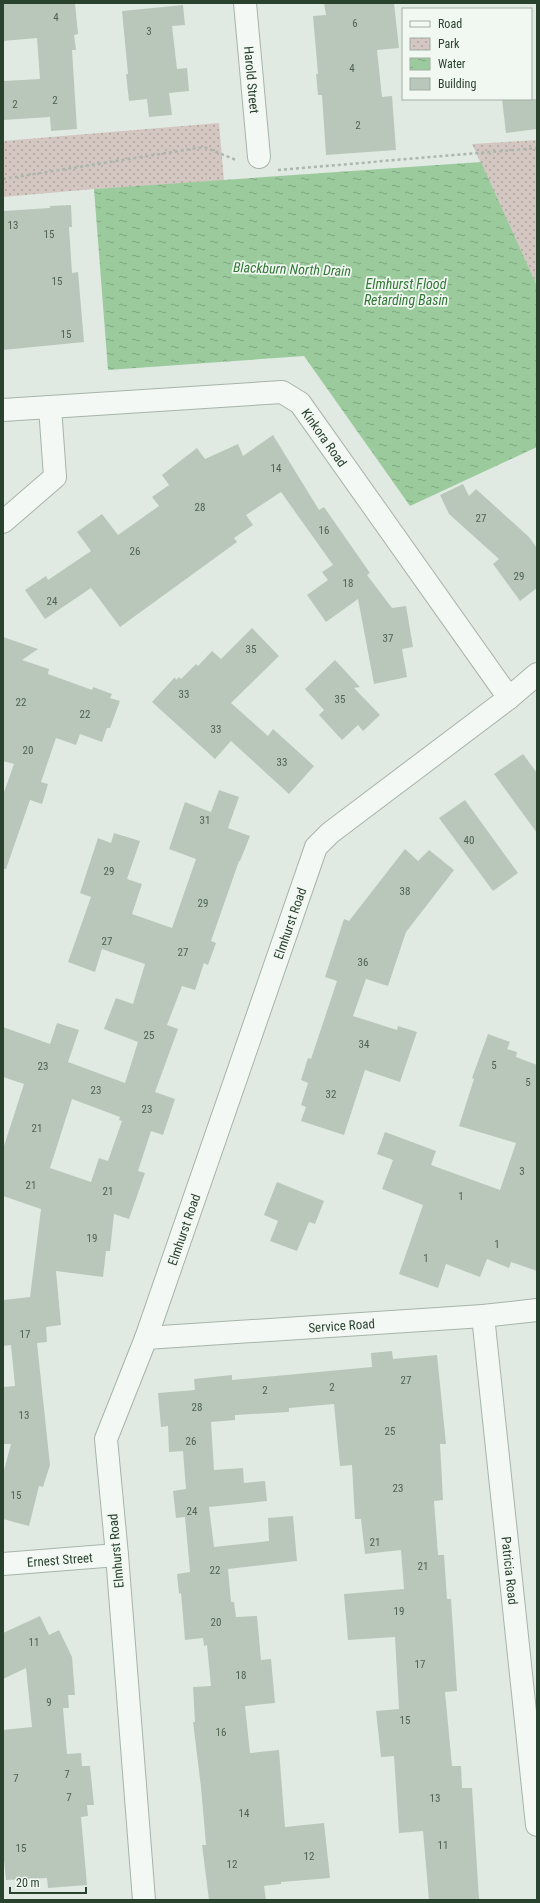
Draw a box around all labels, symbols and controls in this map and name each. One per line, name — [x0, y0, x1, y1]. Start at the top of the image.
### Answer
legend — [402, 8, 532, 100]
house number: 4 — [53, 11, 59, 24]
house number: 6 — [352, 17, 358, 30]
text: Road — [438, 17, 462, 31]
house number: 3 — [146, 25, 152, 38]
text: Park — [438, 37, 460, 51]
street label: Harold Street — [241, 45, 263, 114]
text: Water — [438, 57, 466, 71]
house number: 4 — [349, 62, 355, 75]
text: Building — [438, 77, 476, 91]
house number: 2 — [52, 94, 58, 107]
house number: 2 — [12, 98, 18, 111]
house number: 2 — [355, 119, 361, 132]
house number: 13 — [8, 219, 18, 232]
house number: 15 — [44, 228, 54, 241]
water label: Blackburn North Drain — [233, 259, 351, 279]
house number: 15 — [52, 275, 62, 288]
water label: Elmhurst Flood Retarding Basin — [364, 276, 448, 308]
house number: 15 — [61, 328, 71, 341]
street label: Kinkora Road — [299, 406, 350, 470]
house number: 14 — [271, 462, 282, 475]
house number: 28 — [195, 501, 205, 514]
house number: 27 — [476, 512, 486, 525]
house number: 16 — [319, 524, 329, 537]
house number: 26 — [130, 545, 140, 558]
house number: 29 — [514, 570, 524, 583]
house number: 18 — [343, 577, 353, 590]
house number: 24 — [47, 595, 58, 608]
house number: 37 — [383, 632, 393, 645]
house number: 35 — [246, 643, 256, 656]
house number: 33 — [179, 688, 189, 701]
house number: 35 — [335, 693, 345, 706]
house number: 22 — [16, 696, 26, 709]
house number: 22 — [80, 708, 90, 721]
house number: 33 — [211, 723, 221, 736]
house number: 20 — [23, 744, 33, 757]
house number: 33 — [277, 756, 287, 769]
house number: 31 — [200, 814, 210, 827]
house number: 40 — [464, 834, 474, 847]
house number: 29 — [104, 865, 114, 878]
house number: 38 — [400, 885, 410, 898]
street label: Elmhurst Road — [270, 886, 309, 961]
house number: 29 — [198, 897, 208, 910]
house number: 27 — [102, 935, 112, 948]
house number: 27 — [178, 946, 188, 959]
house number: 36 — [358, 956, 368, 969]
house number: 25 — [144, 1029, 154, 1042]
house number: 34 — [359, 1038, 370, 1051]
house number: 5 — [491, 1059, 497, 1072]
house number: 23 — [38, 1060, 48, 1073]
house number: 5 — [525, 1076, 531, 1089]
house number: 23 — [91, 1084, 101, 1097]
house number: 32 — [326, 1088, 336, 1101]
house number: 23 — [142, 1103, 152, 1116]
house number: 21 — [32, 1122, 42, 1135]
house number: 3 — [519, 1165, 525, 1178]
house number: 21 — [26, 1179, 36, 1192]
house number: 21 — [103, 1185, 113, 1198]
house number: 1 — [458, 1190, 464, 1203]
street label: Elmhurst Road — [164, 1192, 203, 1267]
house number: 19 — [87, 1232, 97, 1245]
house number: 1 — [494, 1238, 500, 1251]
house number: 1 — [423, 1252, 429, 1265]
street label: Service Road — [308, 1316, 375, 1335]
house number: 17 — [20, 1328, 30, 1341]
house number: 27 — [401, 1374, 411, 1387]
house number: 2 — [329, 1381, 335, 1394]
house number: 2 — [262, 1384, 268, 1397]
house number: 28 — [192, 1401, 202, 1414]
house number: 13 — [19, 1409, 29, 1422]
house number: 25 — [385, 1425, 395, 1438]
house number: 26 — [186, 1435, 196, 1448]
house number: 23 — [393, 1482, 403, 1495]
house number: 15 — [11, 1489, 21, 1502]
house number: 24 — [187, 1505, 198, 1518]
street label: Elmhurst Road — [105, 1513, 127, 1589]
house number: 21 — [370, 1536, 380, 1549]
street label: Patricia Road — [499, 1536, 521, 1605]
street label: Ernest Street — [26, 1549, 94, 1570]
house number: 21 — [418, 1560, 428, 1573]
house number: 22 — [210, 1564, 220, 1577]
house number: 19 — [394, 1605, 404, 1618]
house number: 20 — [211, 1616, 221, 1629]
house number: 11 — [29, 1636, 39, 1649]
house number: 17 — [415, 1658, 425, 1671]
house number: 18 — [236, 1669, 246, 1682]
house number: 9 — [46, 1696, 52, 1709]
house number: 15 — [400, 1714, 410, 1727]
house number: 16 — [216, 1726, 226, 1739]
house number: 7 — [64, 1768, 70, 1781]
house number: 7 — [13, 1772, 19, 1785]
house number: 7 — [66, 1791, 72, 1804]
house number: 13 — [430, 1792, 440, 1805]
house number: 14 — [239, 1807, 250, 1820]
house number: 11 — [438, 1839, 448, 1852]
house number: 15 — [16, 1842, 26, 1855]
house number: 12 — [304, 1850, 314, 1863]
house number: 12 — [227, 1858, 237, 1871]
scale bar — [10, 1869, 86, 1895]
text: 20 m — [16, 1876, 40, 1890]

